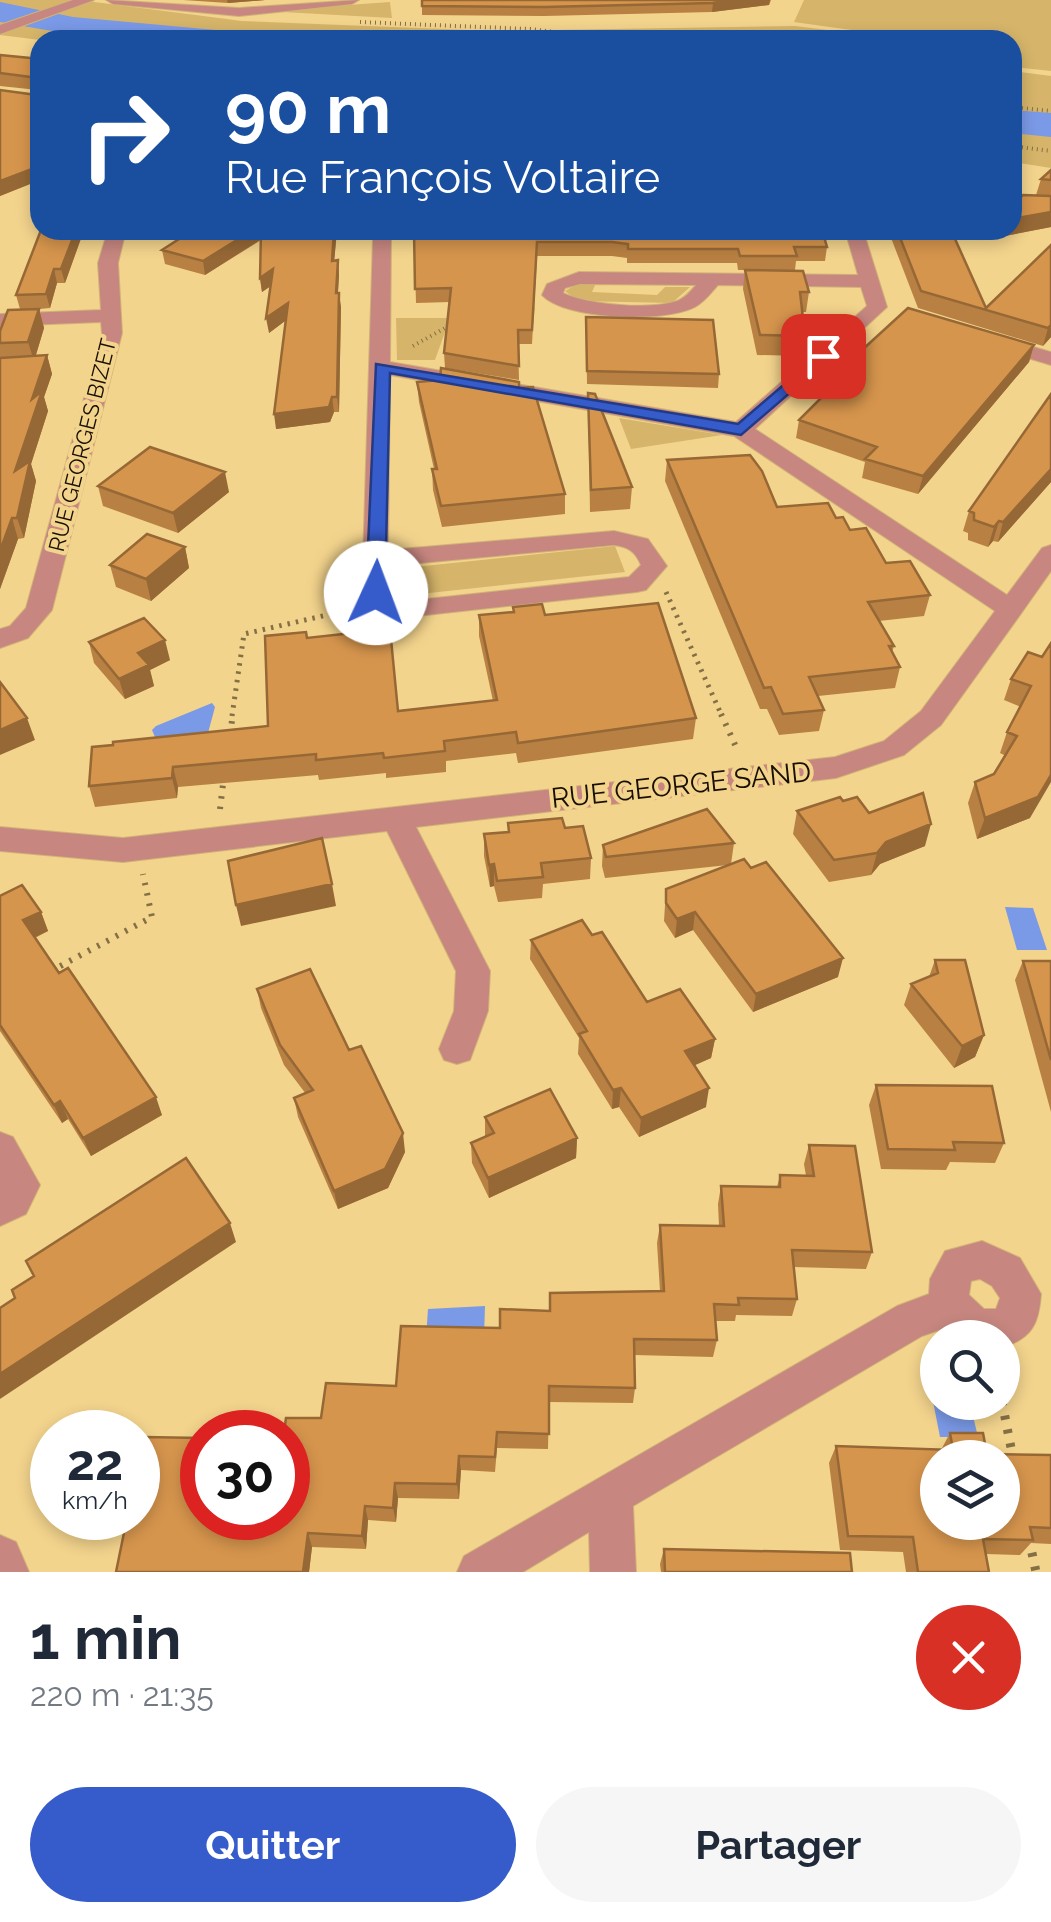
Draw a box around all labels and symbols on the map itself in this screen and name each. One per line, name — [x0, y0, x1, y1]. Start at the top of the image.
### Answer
pin — [781, 314, 866, 399]
street label: RUE GEORGES BIZET — [43, 335, 121, 554]
position arrow — [324, 541, 428, 645]
street label: RUE GEORGE SAND — [549, 755, 813, 815]
speed limit sign: 30 — [180, 1410, 310, 1540]

